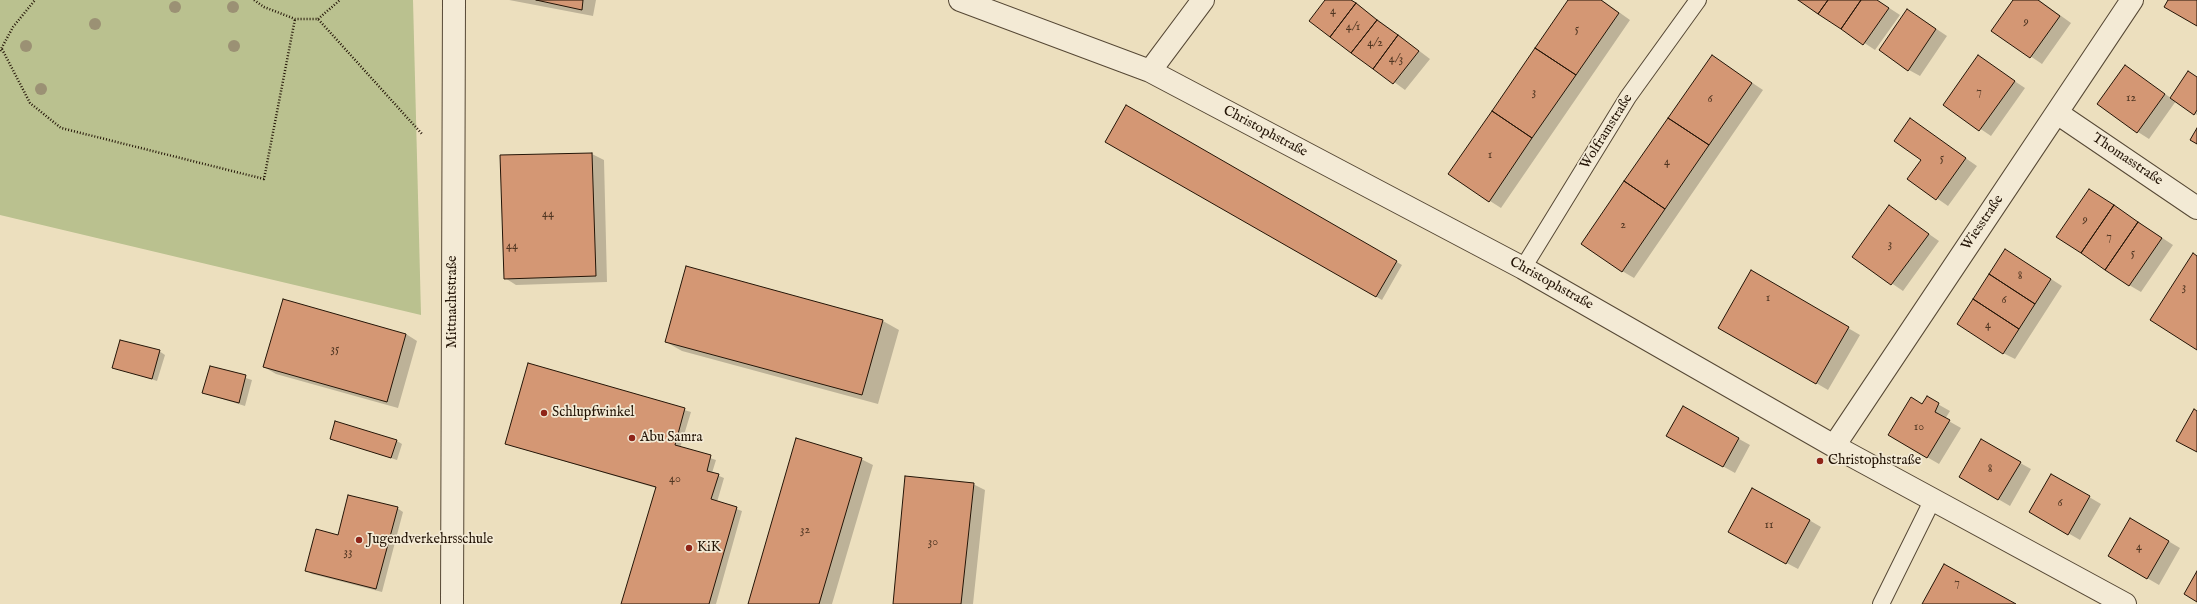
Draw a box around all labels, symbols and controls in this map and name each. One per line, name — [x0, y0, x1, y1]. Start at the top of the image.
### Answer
house number: 4 — [1330, 5, 1336, 19]
house number: 9 — [2023, 16, 2029, 30]
house number: 4/1 — [1346, 21, 1360, 35]
house number: 5 — [1575, 23, 1579, 37]
house number: 4/2 — [1367, 37, 1383, 51]
house number: 4/3 — [1389, 53, 1403, 67]
house number: 3 — [1532, 86, 1536, 100]
house number: 7 — [1976, 86, 1982, 100]
street label: Wolframstraße — [1577, 91, 1637, 173]
house number: 12 — [2126, 92, 2136, 106]
house number: 6 — [1707, 93, 1713, 107]
street label: Christophstraße — [1220, 103, 1310, 161]
street label: Thomasstraße — [2089, 130, 2165, 190]
house number: 1 — [1488, 149, 1492, 163]
house number: 5 — [1940, 152, 1944, 166]
house number: 4 — [1664, 156, 1670, 170]
street label: Wiesstraße — [1958, 192, 2008, 254]
house number: 44 — [542, 208, 554, 222]
house number: 9 — [2082, 214, 2088, 228]
house number: 2 — [1620, 219, 1626, 233]
house number: 7 — [2106, 231, 2112, 245]
house number: 3 — [1888, 238, 1892, 252]
house number: 44 — [506, 240, 518, 254]
house number: 5 — [2131, 247, 2135, 261]
street label: Christophstraße — [1506, 254, 1596, 314]
street label: Mittnachtstraße — [445, 256, 461, 348]
house number: 8 — [2018, 270, 2022, 284]
house number: 3 — [2182, 281, 2186, 295]
house number: 1 — [1766, 292, 1770, 306]
house number: 6 — [2001, 294, 2007, 308]
house number: 4 — [1985, 319, 1991, 333]
house number: 35 — [331, 343, 339, 357]
place label: Schlupfwinkel — [552, 405, 634, 421]
marker: Schlupfwinkel — [539, 408, 549, 418]
house number: 10 — [1914, 421, 1924, 435]
place label: Abu Samra — [640, 430, 702, 446]
marker: Abu Samra — [627, 433, 637, 443]
place label: Christophstraße — [1828, 453, 1921, 469]
marker: Christophstraße — [1815, 456, 1825, 466]
house number: 8 — [1988, 463, 1992, 477]
house number: 40 — [669, 473, 681, 487]
house number: 6 — [2057, 497, 2063, 511]
house number: 11 — [1765, 519, 1773, 533]
house number: 32 — [800, 524, 810, 538]
place label: Jugendverkehrsschule — [367, 532, 493, 548]
marker: Jugendverkehrsschule — [354, 535, 364, 545]
house number: 30 — [928, 536, 938, 550]
place label: KiK — [697, 540, 721, 556]
house number: 4 — [2136, 541, 2142, 555]
marker: KiK — [684, 543, 694, 553]
house number: 33 — [344, 546, 352, 560]
house number: 7 — [1954, 577, 1960, 591]

